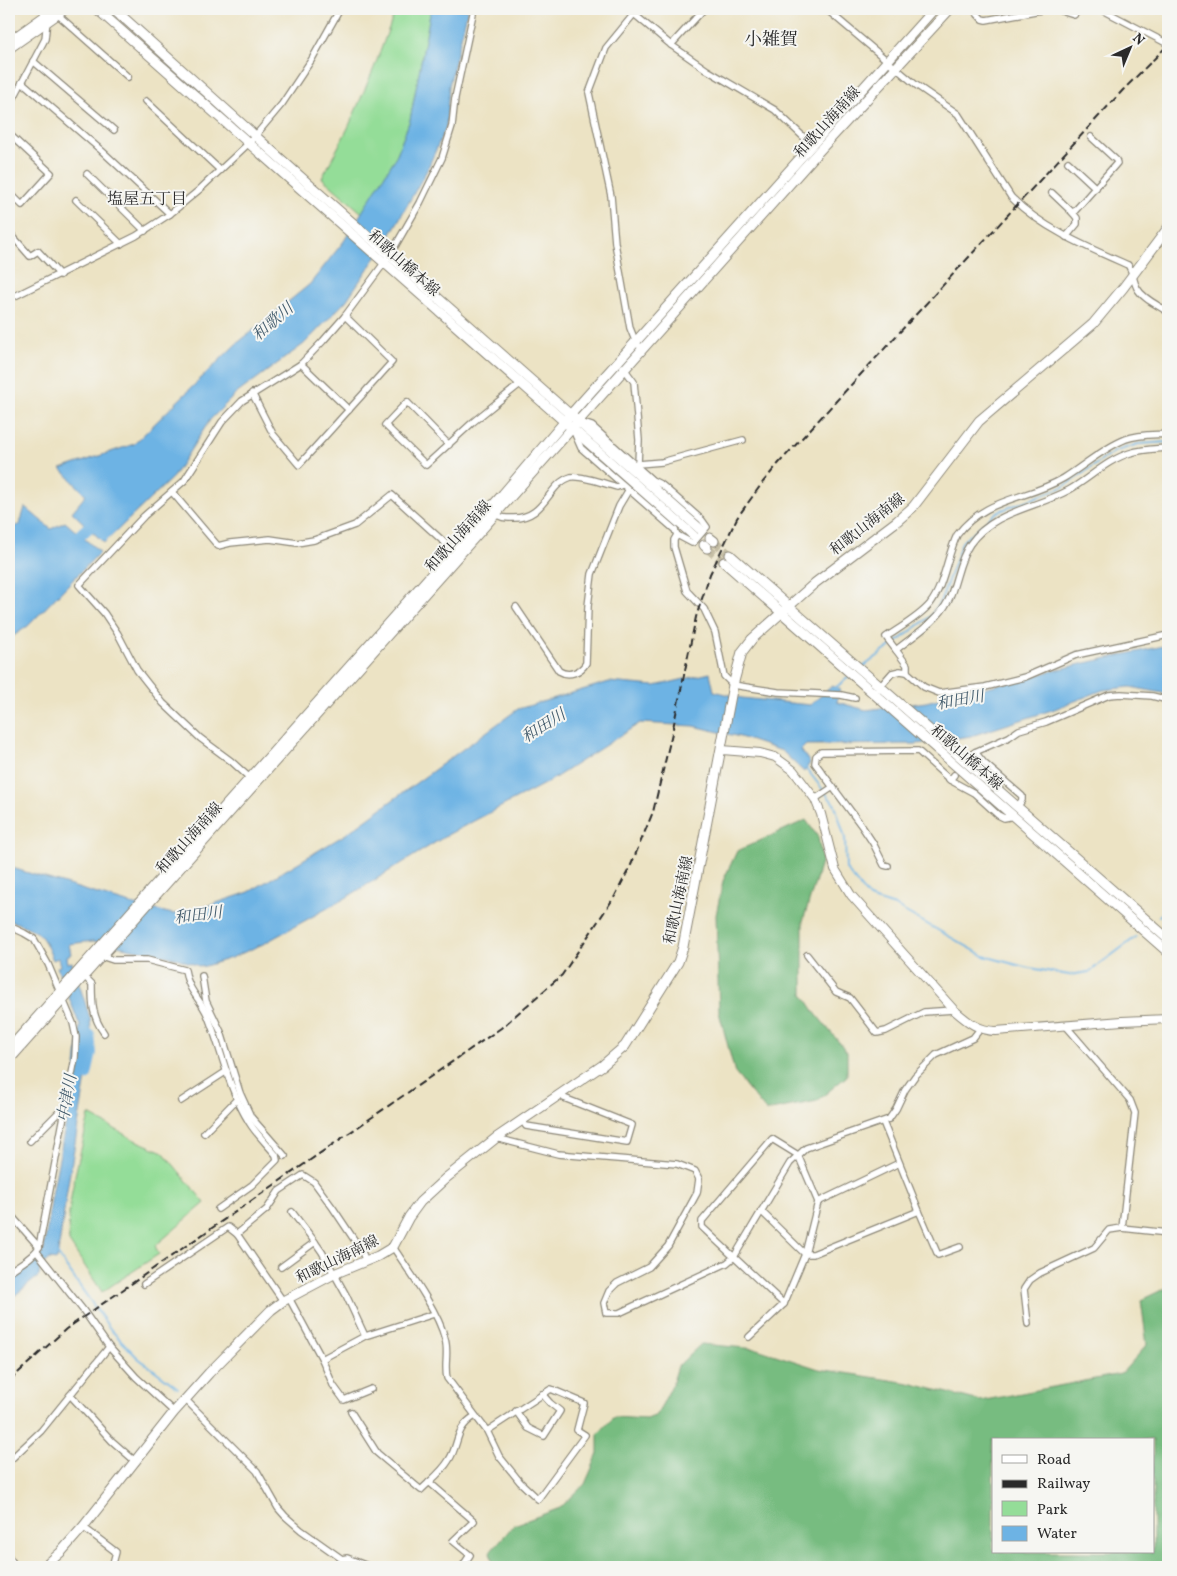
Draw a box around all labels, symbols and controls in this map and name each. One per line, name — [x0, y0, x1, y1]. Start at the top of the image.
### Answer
north arrow — [1104, 22, 1154, 72]
district label: 小雑賀 — [744, 28, 798, 53]
text: N — [1128, 29, 1148, 50]
street label: 和歌山海南線 — [790, 83, 866, 163]
district label: 塩屋五丁目 — [107, 189, 187, 211]
street label: 和歌山橋本線 — [363, 226, 443, 302]
water label: 和歌川 — [248, 297, 300, 347]
street label: 和歌山海南線 — [826, 489, 910, 561]
street label: 和歌山海南線 — [421, 497, 497, 577]
water label: 和田川 — [935, 686, 988, 716]
water label: 和田川 — [518, 704, 572, 749]
street label: 和歌山橋本線 — [925, 721, 1007, 796]
street label: 和歌山海南線 — [152, 799, 228, 879]
street label: 和歌山海南線 — [660, 854, 699, 947]
water label: 和田川 — [173, 902, 225, 930]
water label: 中津川 — [53, 1071, 83, 1124]
street label: 和歌山海南線 — [293, 1231, 383, 1290]
legend — [992, 1438, 1154, 1554]
text: Road — [1037, 1450, 1071, 1471]
text: Railway — [1037, 1474, 1090, 1495]
text: Park — [1037, 1500, 1068, 1521]
text: Water — [1037, 1524, 1077, 1545]

